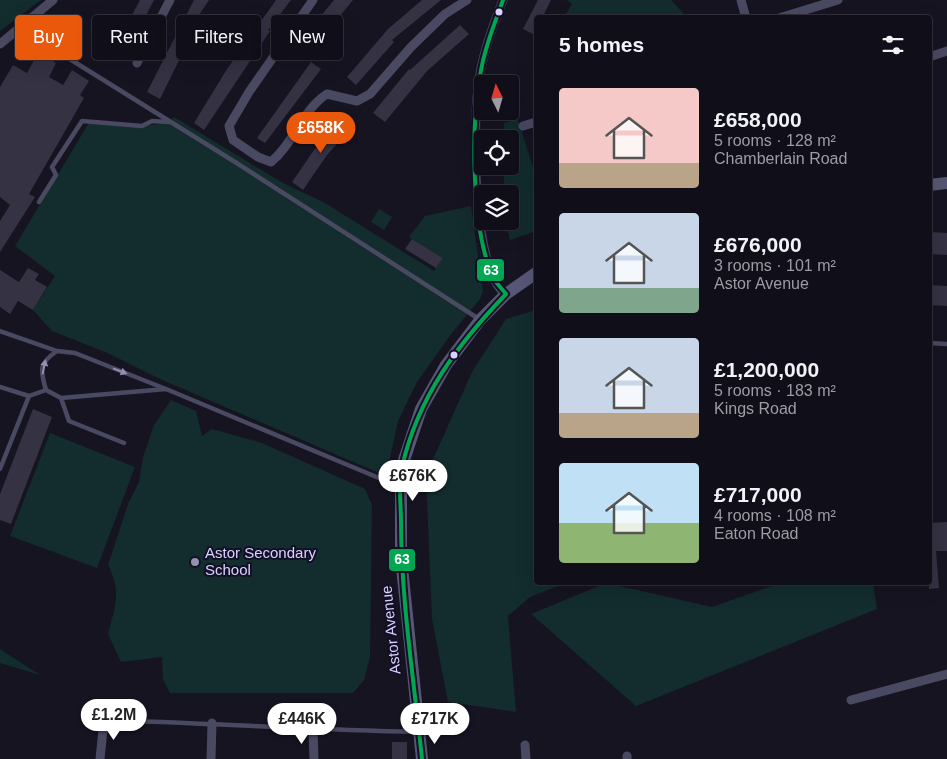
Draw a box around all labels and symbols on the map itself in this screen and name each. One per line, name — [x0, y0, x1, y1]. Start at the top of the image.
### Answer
unlabelled marker — [494, 7, 504, 17]
north arrow — [474, 75, 519, 120]
pin: £658K — [286, 112, 356, 154]
line badge: 63 — [476, 258, 505, 282]
text: 63 — [483, 262, 499, 278]
unlabelled marker — [449, 350, 459, 360]
one-way arrow — [41, 359, 49, 375]
one-way arrow — [113, 368, 128, 375]
pin: £676K — [378, 460, 448, 502]
place label: Astor Secondary School — [205, 544, 316, 578]
line badge: 63 — [388, 548, 416, 572]
text: 63 — [394, 551, 410, 567]
marker: Astor Secondary School — [189, 556, 201, 568]
street label: Astor Avenue — [377, 585, 404, 675]
pin: £1.2M — [79, 698, 149, 741]
pin: £446K — [267, 702, 337, 745]
pin: £717K — [400, 702, 470, 745]

